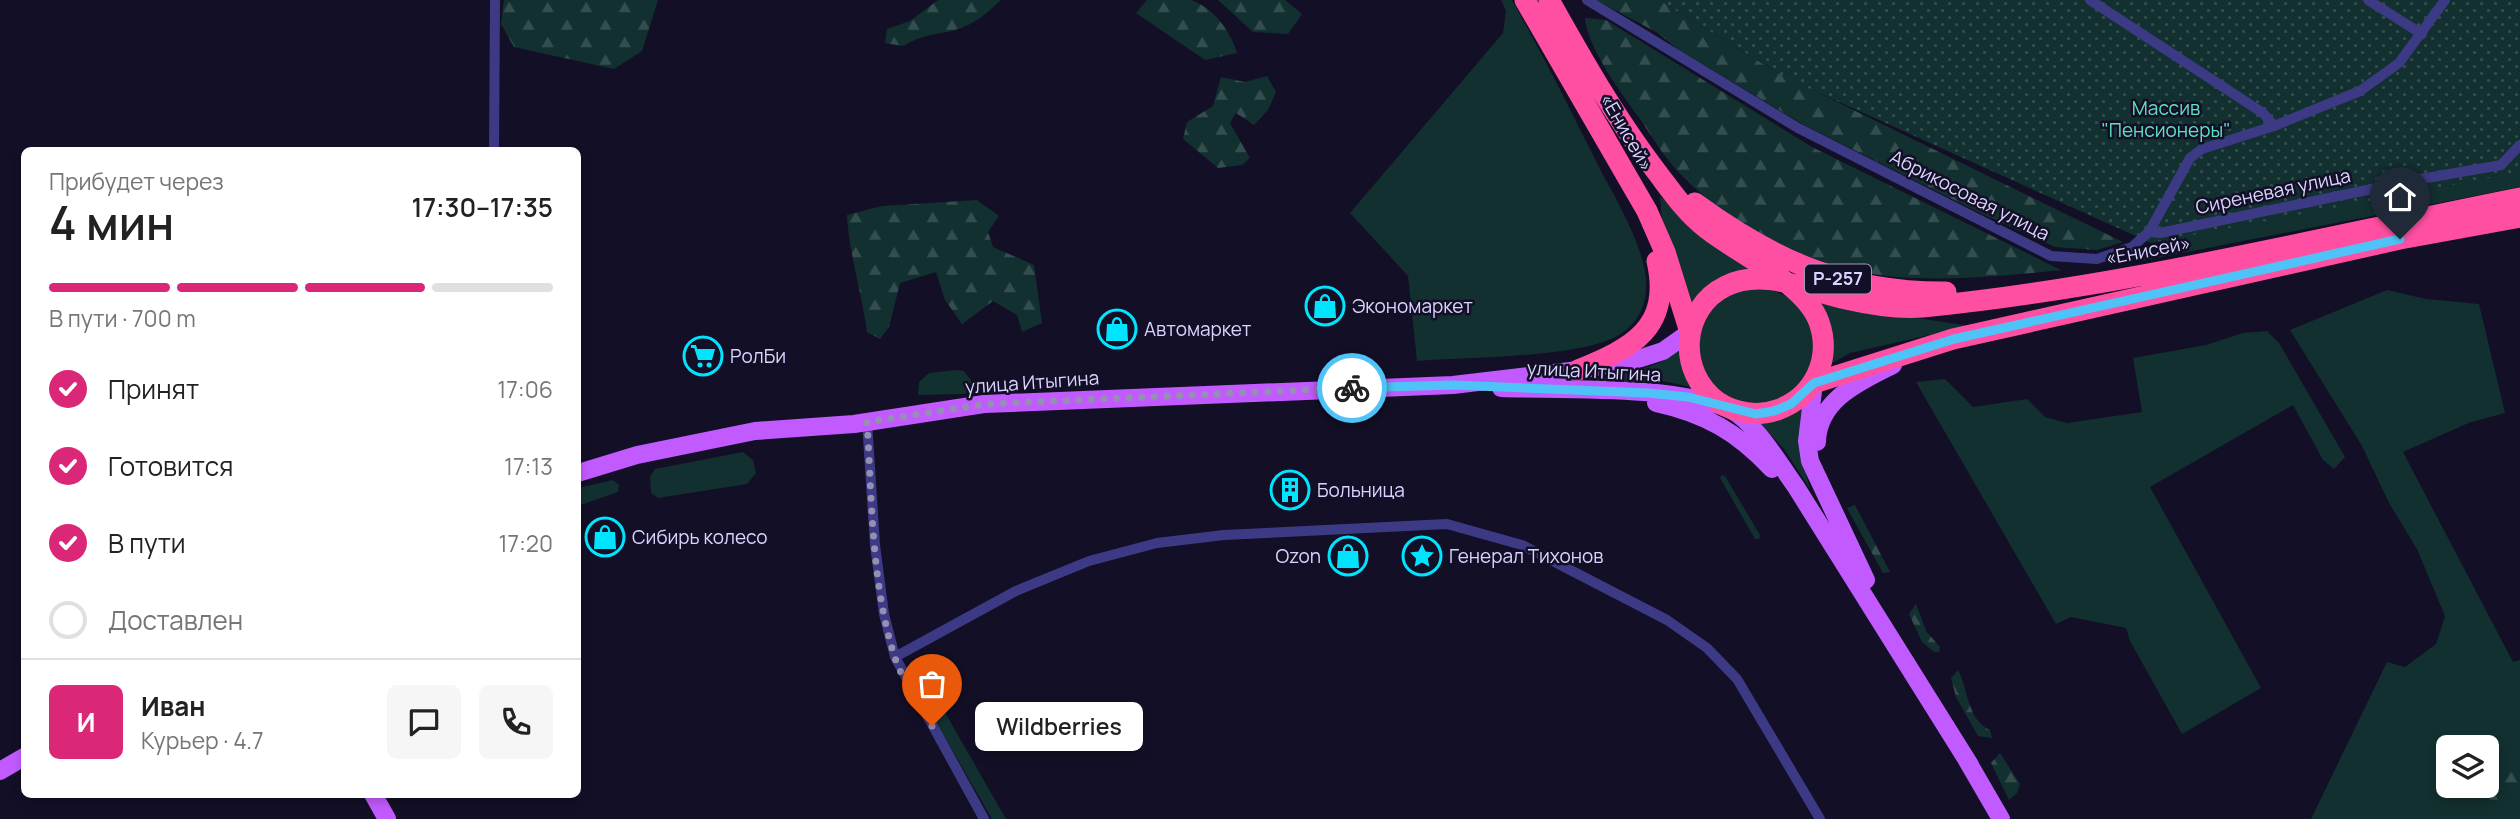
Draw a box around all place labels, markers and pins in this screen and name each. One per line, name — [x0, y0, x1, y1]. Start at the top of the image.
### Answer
pin — [2370, 167, 2430, 239]
shop icon: Экономаркет — [1304, 285, 1346, 327]
place label: Экономаркет — [1352, 293, 1473, 319]
shop icon: Автомаркет — [1096, 308, 1138, 350]
place label: Автомаркет — [1144, 316, 1252, 342]
supermarket icon: РолБи — [682, 335, 724, 377]
place label: РолБи — [730, 343, 786, 369]
building icon: Больница — [1269, 469, 1311, 511]
place label: Больница — [1317, 477, 1405, 503]
shop icon: Сибирь колесо — [584, 516, 626, 558]
place label: Сибирь колесо — [632, 524, 767, 550]
shop icon: Ozon — [1327, 535, 1369, 577]
place icon: Генерал Тихонов — [1401, 535, 1443, 577]
place label: Ozon — [1275, 543, 1321, 569]
place label: Генерал Тихонов — [1449, 543, 1603, 569]
pin — [902, 654, 962, 726]
callout: Wildberries — [974, 702, 1142, 750]

